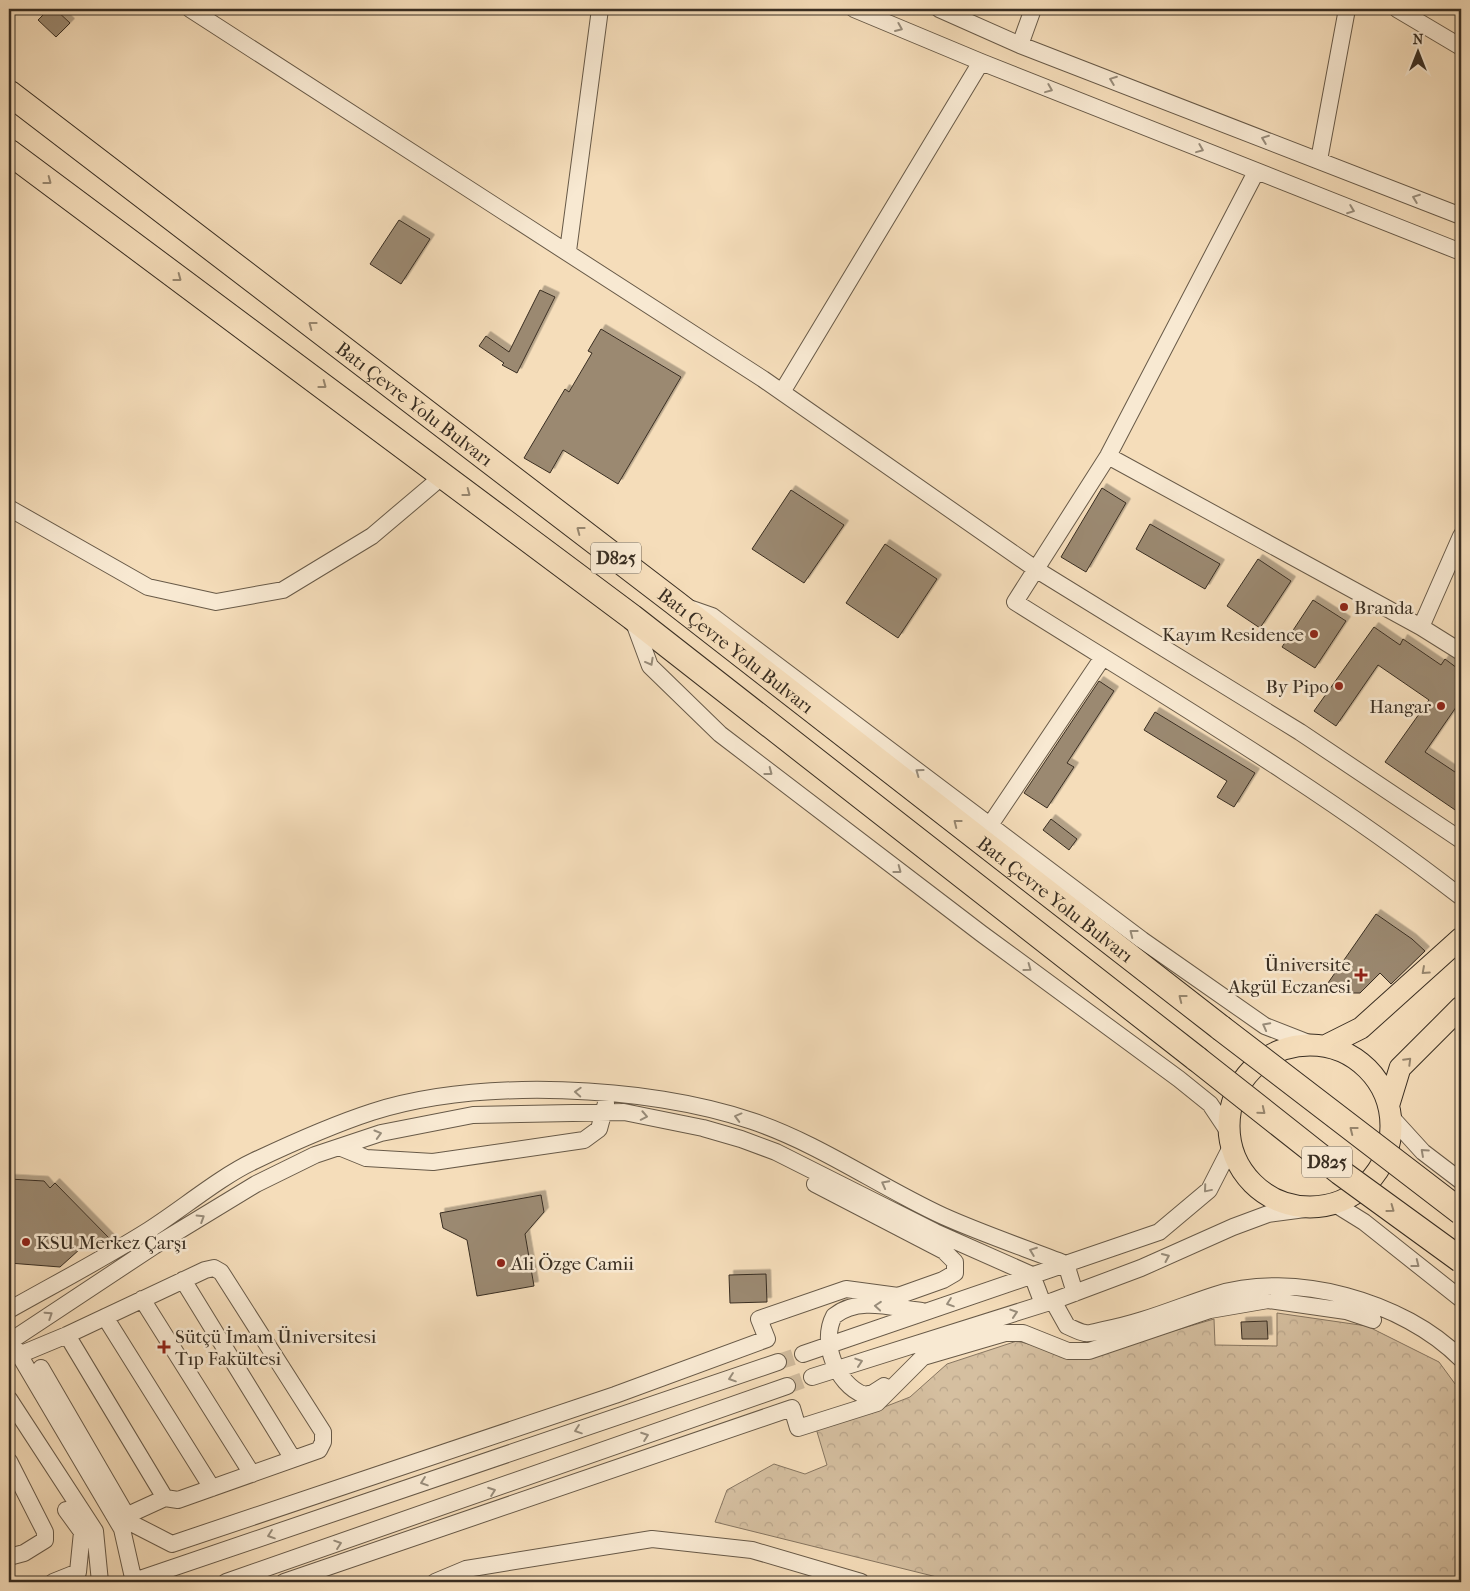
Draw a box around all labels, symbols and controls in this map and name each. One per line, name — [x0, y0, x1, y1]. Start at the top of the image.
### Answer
one-way arrow — [894, 21, 903, 32]
north arrow — [1392, 28, 1442, 78]
text: N — [1413, 31, 1424, 48]
one-way arrow — [1109, 76, 1118, 87]
one-way arrow — [1044, 83, 1053, 93]
one-way arrow — [1261, 135, 1269, 145]
one-way arrow — [1195, 143, 1204, 154]
one-way arrow — [42, 175, 52, 184]
one-way arrow — [1412, 193, 1421, 204]
one-way arrow — [1346, 203, 1355, 214]
one-way arrow — [172, 272, 182, 281]
one-way arrow — [309, 323, 318, 331]
street label: Batı Çevre Yolu Bulvarı — [332, 338, 497, 471]
one-way arrow — [317, 380, 326, 388]
one-way arrow — [461, 487, 471, 496]
one-way arrow — [577, 528, 586, 536]
road number: D825 — [591, 542, 641, 574]
street label: Batı Çevre Yolu Bulvarı — [653, 584, 818, 719]
place label: Branda — [1354, 597, 1414, 619]
marker: Branda — [1338, 601, 1350, 613]
place label: Kayım Residence — [1162, 624, 1304, 646]
marker: Kayım Residence — [1308, 628, 1320, 640]
one-way arrow — [644, 657, 654, 666]
place label: By Pipo — [1265, 676, 1329, 698]
marker: By Pipo — [1333, 680, 1345, 692]
place label: Hangar — [1369, 696, 1432, 718]
marker: Hangar — [1435, 700, 1447, 712]
one-way arrow — [763, 766, 772, 774]
one-way arrow — [915, 769, 925, 778]
one-way arrow — [954, 820, 963, 828]
street label: Batı Çevre Yolu Bulvarı — [973, 832, 1137, 968]
one-way arrow — [892, 865, 901, 873]
one-way arrow — [1130, 931, 1139, 939]
place label: Üniversite Akgül Eczanesi — [1227, 954, 1351, 998]
one-way arrow — [1022, 962, 1032, 971]
one-way arrow — [1421, 965, 1430, 974]
marker: Üniversite Akgül Eczanesi — [1355, 969, 1367, 981]
one-way arrow — [1179, 995, 1188, 1003]
one-way arrow — [1263, 1022, 1272, 1032]
one-way arrow — [1402, 1057, 1411, 1066]
one-way arrow — [573, 1086, 581, 1097]
one-way arrow — [1256, 1105, 1265, 1113]
one-way arrow — [639, 1110, 648, 1121]
one-way arrow — [734, 1112, 742, 1122]
one-way arrow — [1350, 1127, 1359, 1135]
one-way arrow — [374, 1129, 382, 1139]
road number: D825 — [1302, 1146, 1352, 1178]
one-way arrow — [1420, 1149, 1429, 1158]
one-way arrow — [881, 1181, 890, 1191]
one-way arrow — [1203, 1184, 1212, 1193]
one-way arrow — [1385, 1204, 1394, 1212]
one-way arrow — [195, 1214, 204, 1224]
place label: KSU Merkez Çarşı — [36, 1232, 187, 1255]
marker: KSU Merkez Çarşı — [20, 1236, 32, 1248]
one-way arrow — [1029, 1247, 1038, 1257]
place label: Ali Özge Camii — [510, 1253, 634, 1275]
one-way arrow — [1161, 1253, 1170, 1264]
marker: Ali Özge Camii — [495, 1257, 507, 1269]
one-way arrow — [1410, 1258, 1419, 1266]
one-way arrow — [946, 1298, 955, 1308]
one-way arrow — [874, 1300, 882, 1311]
one-way arrow — [1009, 1309, 1018, 1319]
one-way arrow — [44, 1312, 53, 1322]
place label: Sütçü İmam Üniversitesi Tıp Fakültesi — [175, 1326, 377, 1370]
marker: Sütçü İmam Üniversitesi Tıp Fakültesi — [157, 1340, 171, 1354]
one-way arrow — [854, 1358, 863, 1368]
one-way arrow — [728, 1372, 737, 1382]
one-way arrow — [575, 1424, 583, 1434]
one-way arrow — [640, 1432, 649, 1442]
one-way arrow — [421, 1477, 429, 1487]
one-way arrow — [487, 1487, 495, 1497]
one-way arrow — [267, 1529, 275, 1539]
one-way arrow — [333, 1540, 342, 1550]

